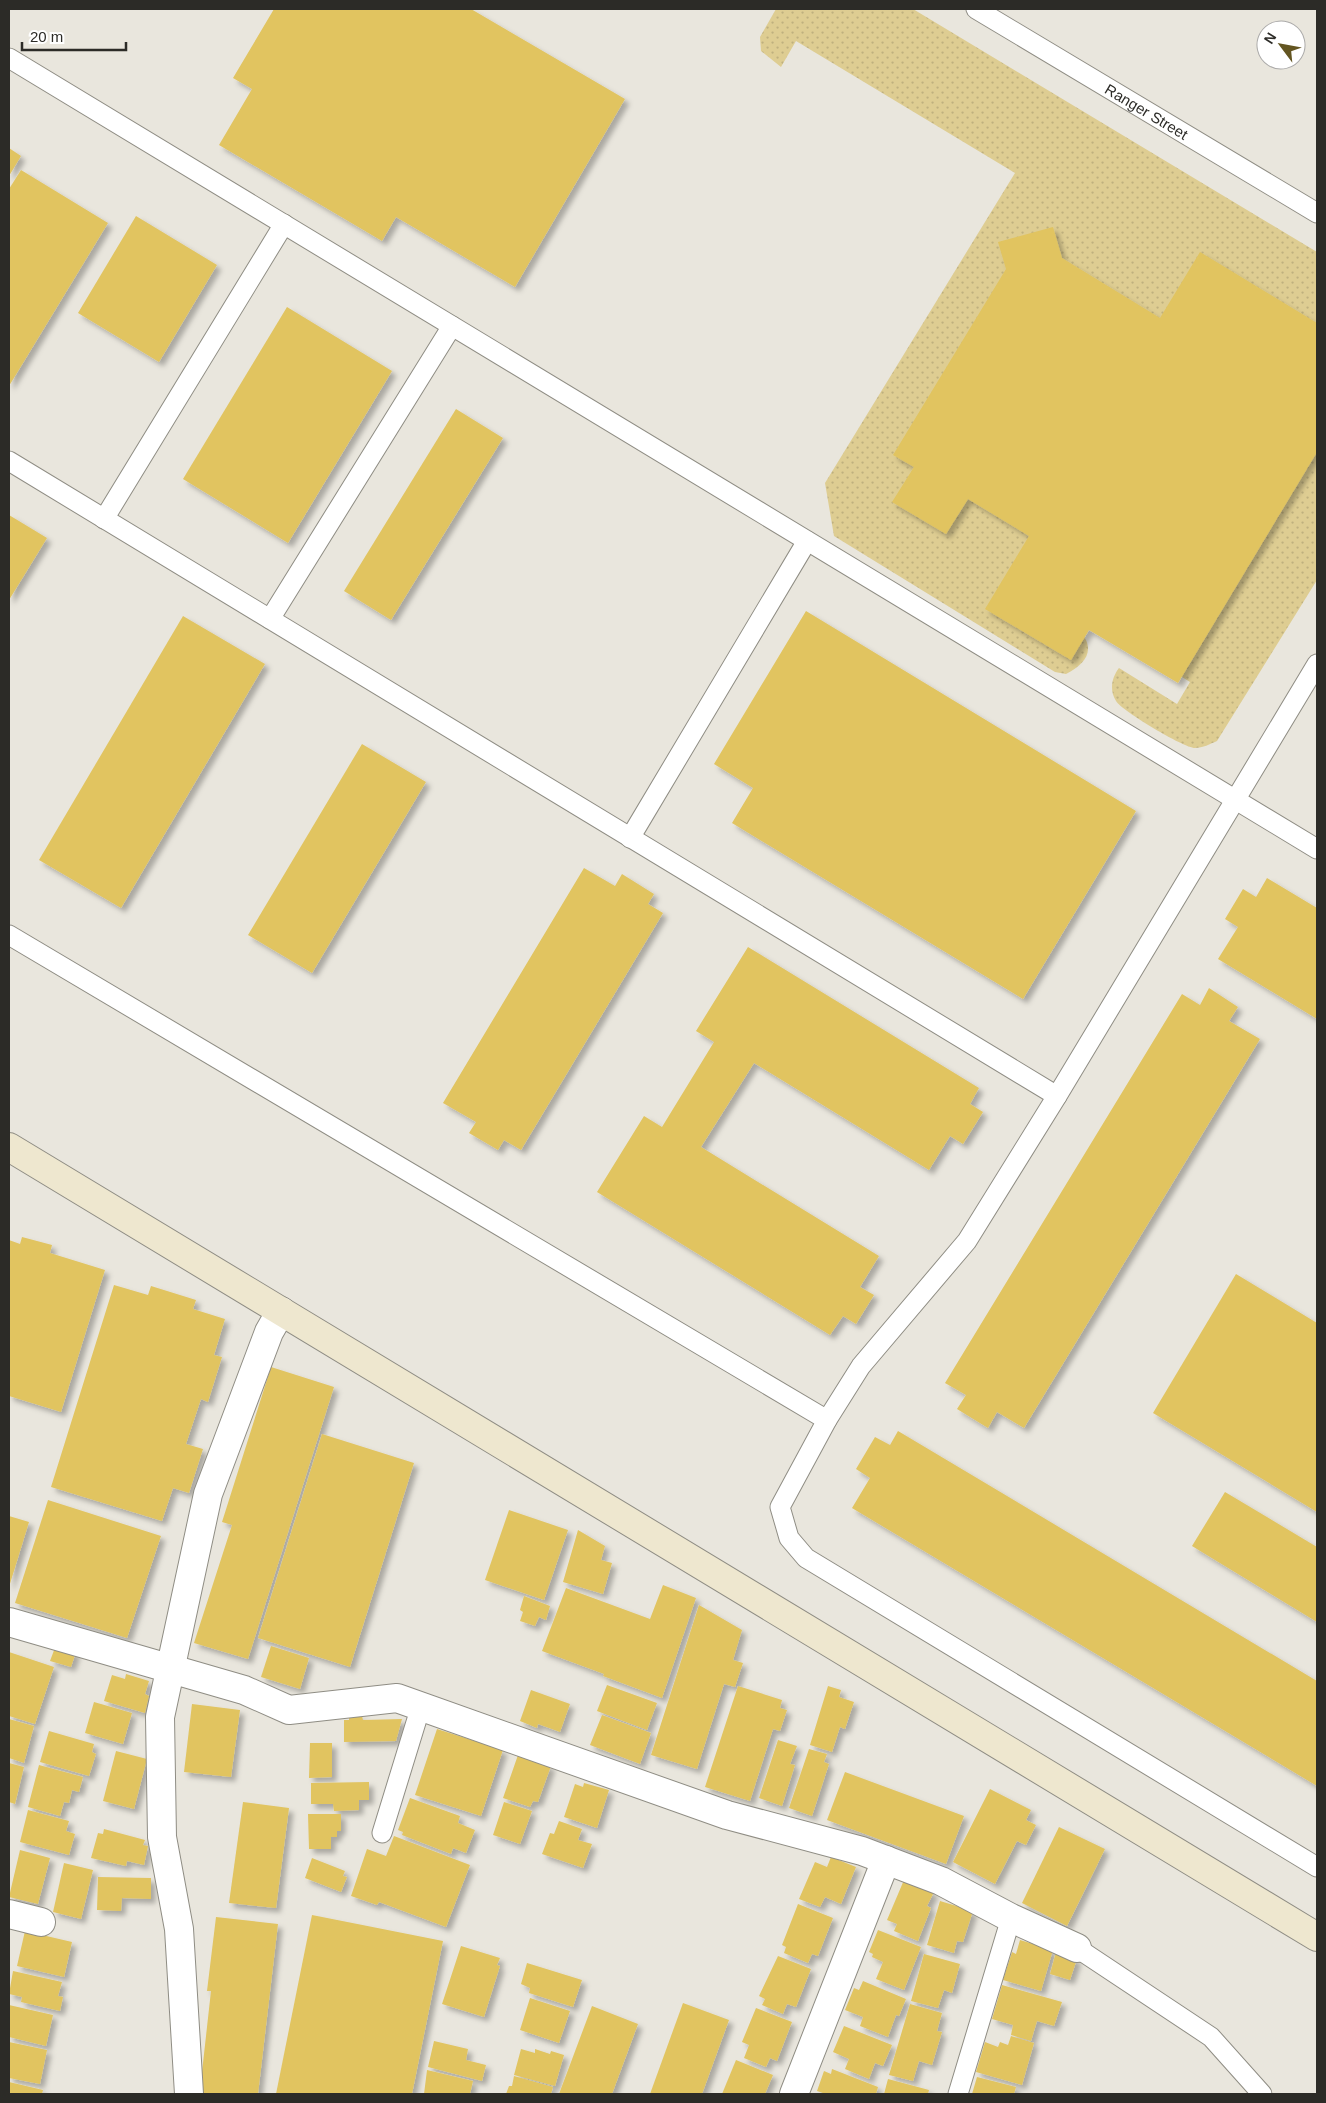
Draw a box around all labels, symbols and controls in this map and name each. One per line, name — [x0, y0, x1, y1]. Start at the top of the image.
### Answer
scale bar — [22, 20, 126, 52]
north arrow — [1256, 20, 1306, 70]
text: 20 m — [30, 28, 63, 45]
text: N — [1261, 30, 1279, 47]
street label: Ranger Street — [1102, 80, 1192, 143]

